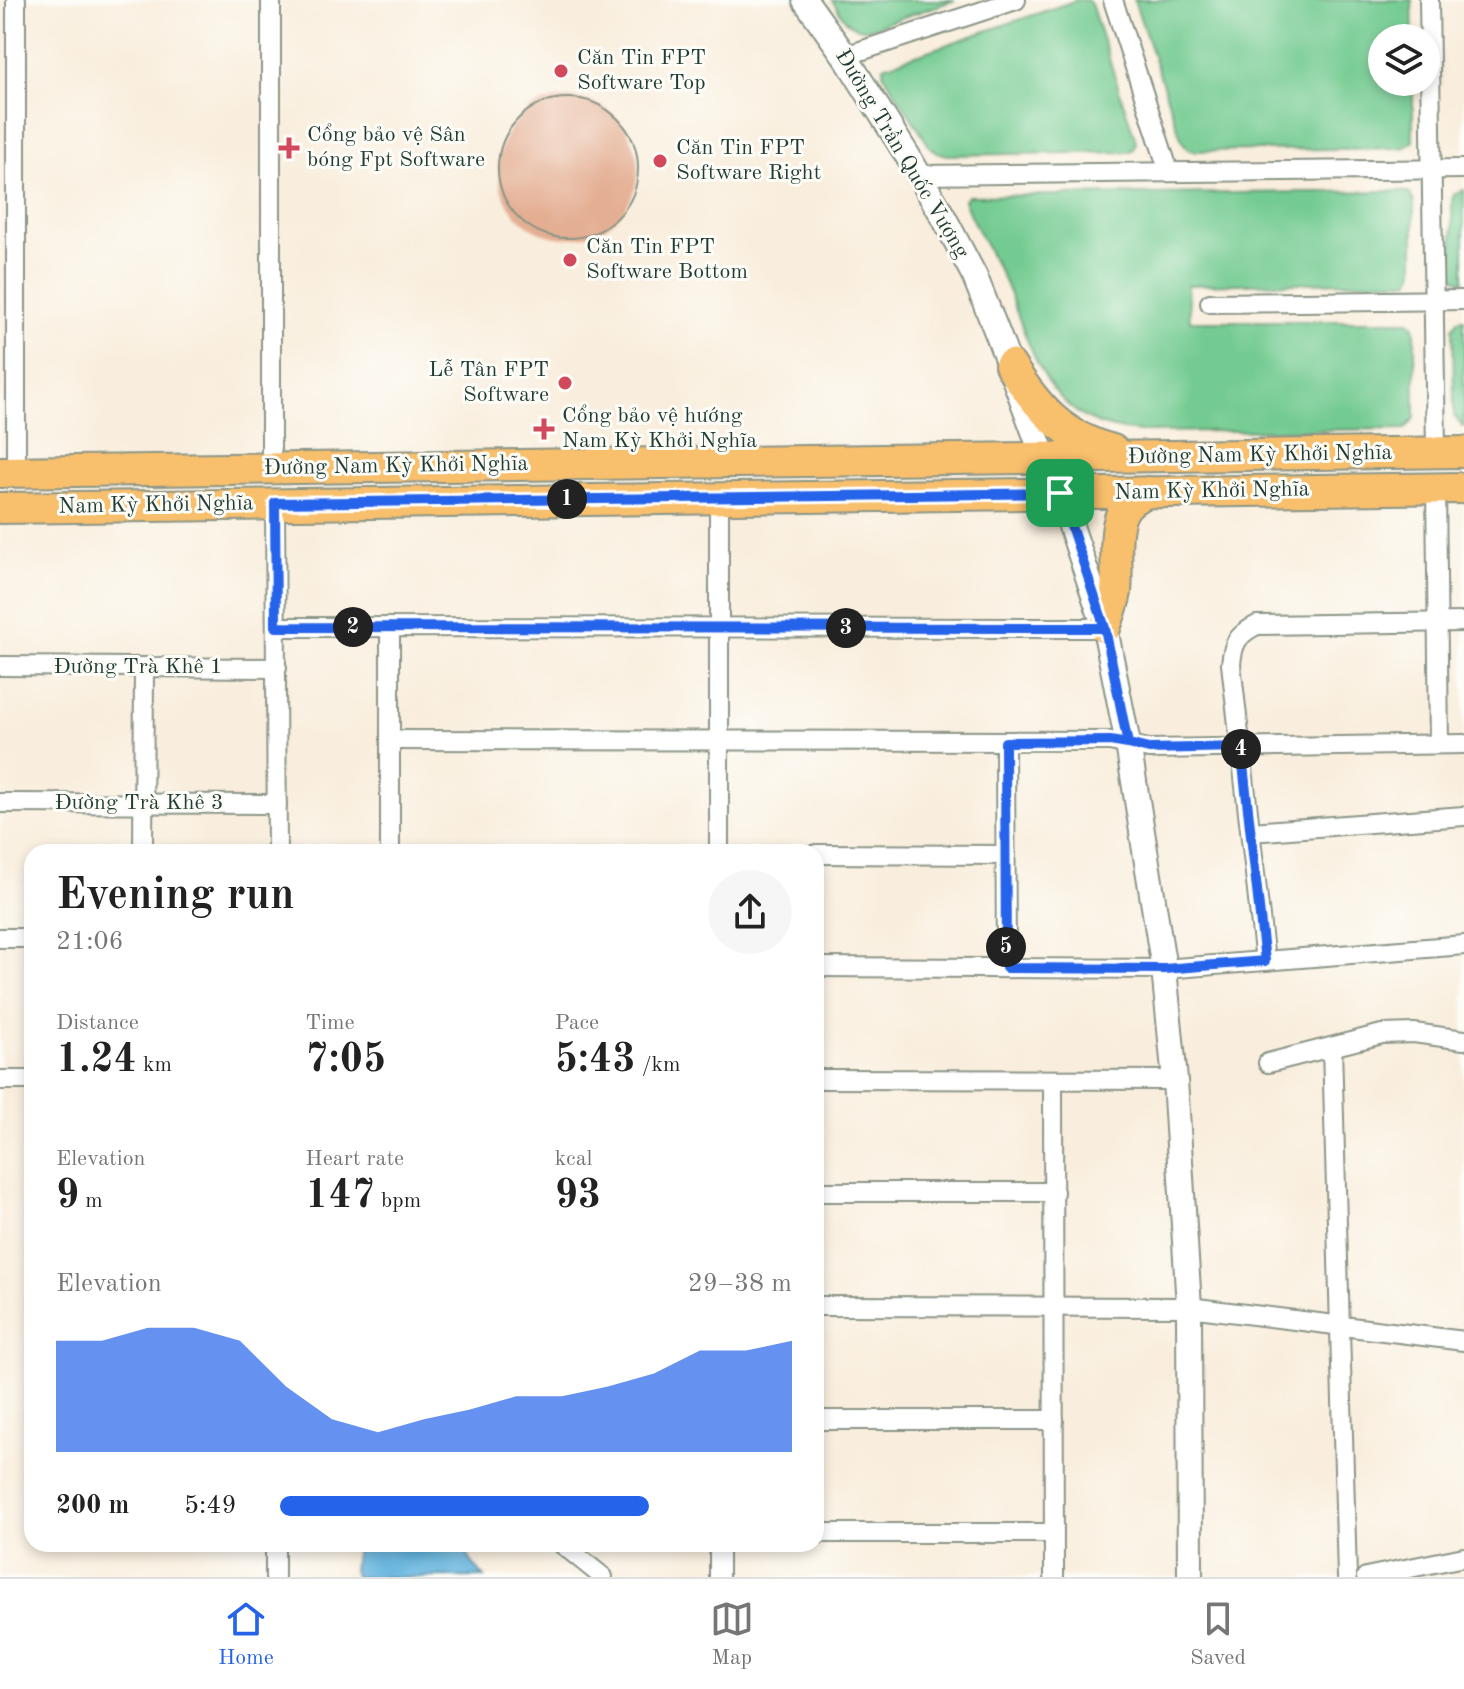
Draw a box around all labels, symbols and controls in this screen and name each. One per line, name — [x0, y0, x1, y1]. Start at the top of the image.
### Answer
map controls — [1368, 24, 1440, 96]
button: layers — [1368, 24, 1440, 96]
street label: Đường Trần Quốc Vượng — [831, 45, 974, 262]
place label: Căn Tin FPT Software Top — [577, 47, 706, 94]
marker: Căn Tin FPT Software Top — [552, 62, 570, 80]
place label: Cổng bảo vệ Sân bóng Fpt Software — [307, 123, 485, 171]
marker: Cổng bảo vệ Sân bóng Fpt Software — [278, 137, 300, 159]
place label: Căn Tin FPT Software Right — [676, 137, 821, 184]
marker: Căn Tin FPT Software Right — [651, 152, 669, 170]
place label: Căn Tin FPT Software Bottom — [586, 236, 748, 283]
marker: Căn Tin FPT Software Bottom — [561, 251, 579, 269]
place label: Lễ Tân FPT Software — [429, 358, 549, 406]
marker: Lễ Tân FPT Software — [556, 374, 574, 392]
place label: Cổng bảo vệ hướng Nam Kỳ Khởi Nghĩa — [562, 404, 757, 452]
marker: Cổng bảo vệ hướng Nam Kỳ Khởi Nghĩa — [533, 418, 555, 440]
street label: Đường Nam Kỳ Khởi Nghĩa — [1128, 442, 1393, 468]
street label: Đường Nam Kỳ Khởi Nghĩa — [264, 453, 529, 479]
pin — [1026, 459, 1094, 527]
icon: arrive — [1038, 471, 1082, 515]
street label: Nam Kỳ Khởi Nghĩa — [1114, 478, 1310, 504]
pin: 1 — [547, 479, 587, 519]
text: 1 — [561, 488, 573, 510]
street label: Nam Kỳ Khởi Nghĩa — [58, 492, 254, 518]
pin: 2 — [333, 607, 373, 647]
pin: 3 — [826, 608, 866, 648]
text: 2 — [347, 616, 359, 638]
text: 3 — [840, 617, 852, 639]
street label: Đường Trà Khê 1 — [54, 656, 222, 678]
pin: 4 — [1221, 729, 1261, 769]
text: 4 — [1235, 738, 1247, 760]
street label: Đường Trà Khê 3 — [55, 792, 223, 814]
button: share — [708, 870, 792, 954]
text: Evening run — [56, 874, 294, 918]
pin: 5 — [986, 927, 1026, 967]
text: 21:06 — [56, 929, 124, 955]
text: 5 — [1000, 936, 1012, 958]
text: Distance — [56, 1012, 139, 1034]
text: Time — [305, 1012, 355, 1034]
text: Pace — [555, 1012, 599, 1034]
text: 1.24 — [56, 1041, 137, 1081]
text: 7:05 — [305, 1041, 386, 1081]
text: 5:43 — [555, 1041, 635, 1081]
text: km — [137, 1054, 172, 1076]
text: /km — [635, 1054, 680, 1076]
text: Elevation — [56, 1148, 146, 1170]
text: Heart rate — [305, 1148, 404, 1170]
text: kcal — [555, 1148, 593, 1170]
text: 9 — [56, 1177, 79, 1217]
text: 147 — [305, 1177, 375, 1217]
text: 93 — [555, 1177, 601, 1217]
text: m — [79, 1190, 103, 1212]
text: bpm — [375, 1190, 421, 1212]
text: Elevation — [56, 1271, 162, 1297]
text: 29–38 m — [688, 1271, 792, 1297]
text: 200 m — [56, 1493, 129, 1519]
text: 5:49 — [184, 1493, 237, 1519]
tab: Home — [218, 1597, 274, 1672]
tab: Map — [710, 1597, 754, 1672]
tab: Saved — [1190, 1597, 1246, 1672]

